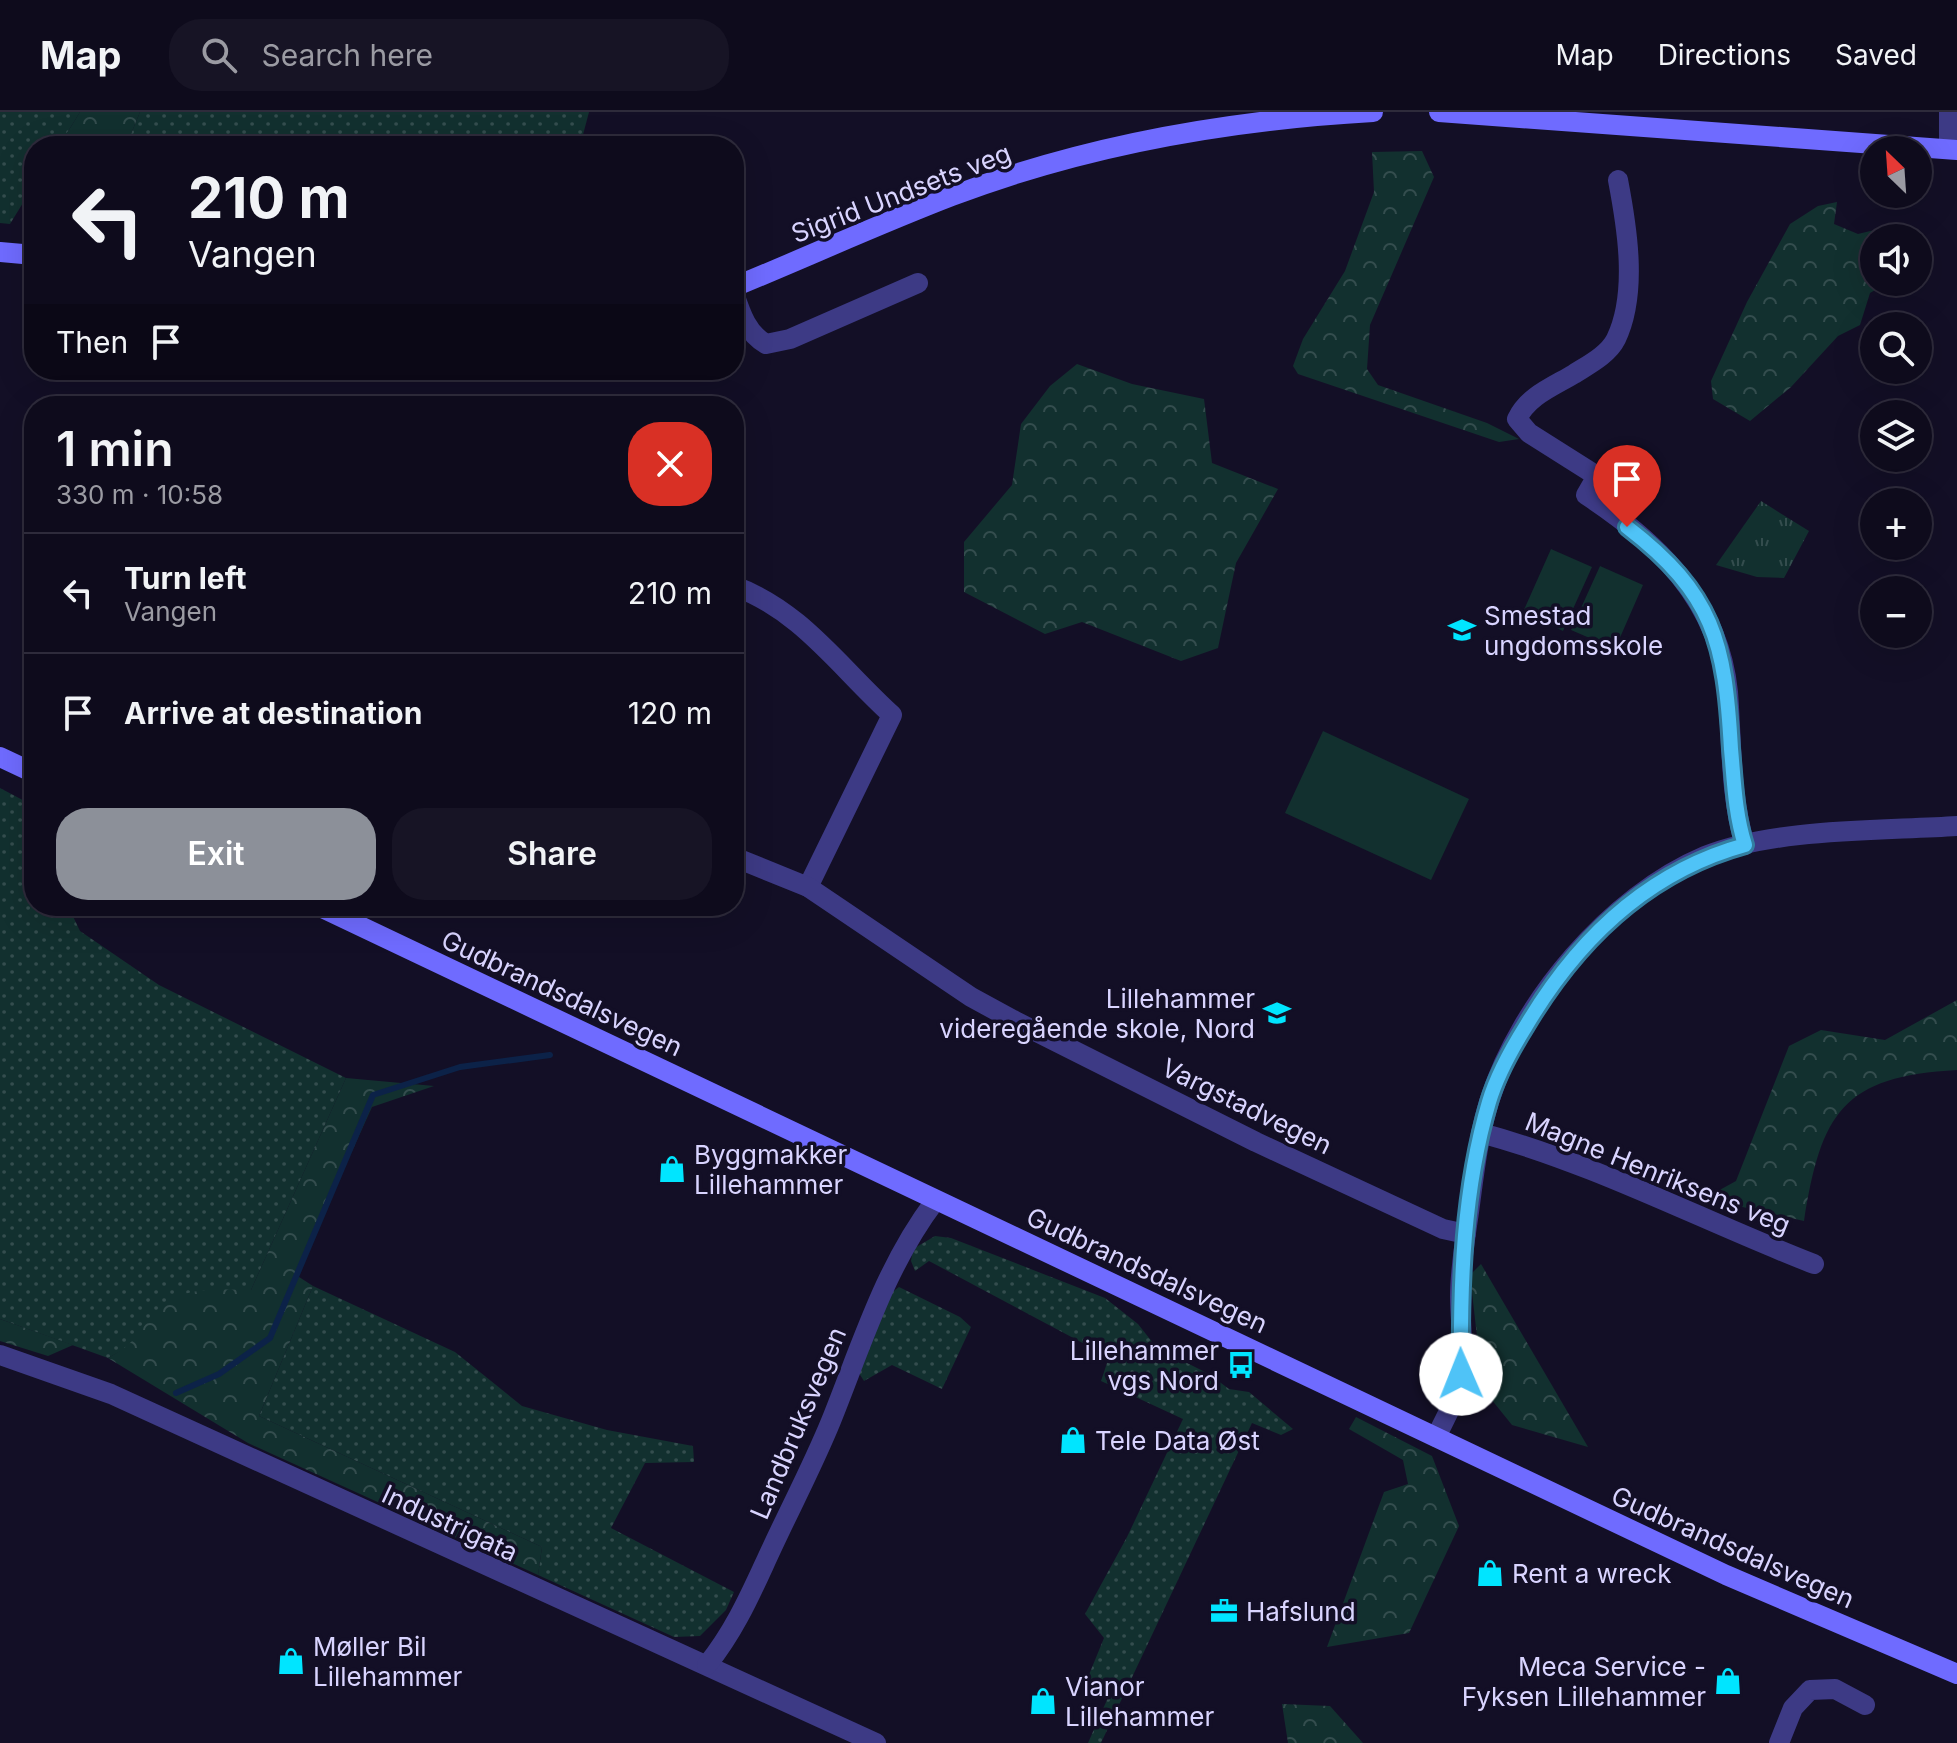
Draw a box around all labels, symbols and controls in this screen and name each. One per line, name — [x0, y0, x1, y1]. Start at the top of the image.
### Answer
search box — [169, 19, 729, 91]
text: Map — [40, 32, 121, 78]
icon: search — [197, 33, 241, 77]
text: Search here — [261, 37, 433, 73]
text: Map — [1555, 38, 1614, 72]
text: Directions — [1658, 38, 1791, 72]
text: Saved — [1835, 38, 1917, 72]
north arrow — [1860, 136, 1932, 208]
map controls — [1860, 136, 1932, 648]
street label: Sigrid Undsets veg — [787, 137, 1015, 249]
text: 210 m — [188, 164, 350, 232]
icon: left — [56, 168, 160, 272]
button: sound — [1860, 224, 1932, 296]
text: Vangen — [188, 232, 317, 276]
button: search — [1860, 312, 1932, 384]
icon: arrive — [144, 320, 188, 364]
text: Then — [56, 324, 128, 360]
button: layers — [1860, 400, 1932, 472]
text: 1 min — [56, 419, 174, 478]
button: close — [628, 422, 712, 506]
pin — [1593, 445, 1661, 527]
icon: arrive — [1605, 457, 1649, 501]
text: 330 m · 10:58 — [56, 479, 223, 510]
button: + — [1860, 488, 1932, 560]
text: Turn left — [124, 560, 246, 596]
icon: left — [56, 571, 100, 615]
text: 210 m — [628, 575, 712, 611]
button: − — [1860, 576, 1932, 648]
text: Vangen — [124, 596, 217, 627]
place label: Smestad ungdomsskole — [1484, 600, 1663, 661]
school or university icon: Smestad ungdomsskole — [1447, 615, 1477, 645]
icon: arrive — [56, 691, 100, 735]
text: Arrive at destination — [124, 695, 422, 731]
text: 120 m — [628, 695, 712, 731]
button: Exit — [56, 808, 376, 900]
button: Share — [392, 808, 712, 900]
street label: Gudbrandsdalsvegen — [437, 924, 687, 1062]
place label: Lillehammer videregående skole, Nord — [939, 983, 1255, 1044]
school or university icon: Lillehammer videregående skole, Nord — [1262, 998, 1292, 1028]
street label: Vargstadvegen — [1157, 1051, 1337, 1161]
street label: Magne Henriksens veg — [1521, 1106, 1795, 1240]
place label: Byggmakker Lillehammer — [694, 1139, 847, 1200]
shop icon: Byggmakker Lillehammer — [657, 1154, 687, 1184]
street label: Gudbrandsdalsvegen — [1022, 1201, 1272, 1339]
street label: Landbruksvegen — [744, 1322, 852, 1524]
position arrow — [1419, 1332, 1503, 1416]
place label: Lillehammer vgs Nord — [1070, 1335, 1219, 1396]
bus stop icon: Lillehammer vgs Nord — [1226, 1350, 1256, 1380]
shop icon: Tele Data Øst — [1058, 1425, 1088, 1455]
place label: Tele Data Øst — [1095, 1425, 1260, 1456]
street label: Industrigata — [377, 1478, 523, 1568]
street label: Gudbrandsdalsvegen — [1607, 1480, 1859, 1614]
shop icon: Rent a wreck — [1475, 1558, 1505, 1588]
place label: Rent a wreck — [1512, 1558, 1672, 1589]
office icon: Hafslund — [1209, 1596, 1239, 1626]
place label: Hafslund — [1246, 1596, 1356, 1627]
place label: Møller Bil Lillehammer — [313, 1631, 462, 1692]
shop icon: Møller Bil Lillehammer — [276, 1646, 306, 1676]
place label: Meca Service - Fyksen Lillehammer — [1462, 1651, 1706, 1712]
shop icon: Meca Service - Fyksen Lillehammer — [1713, 1666, 1743, 1696]
place label: Vianor Lillehammer — [1065, 1671, 1214, 1732]
shop icon: Vianor Lillehammer — [1028, 1686, 1058, 1716]

